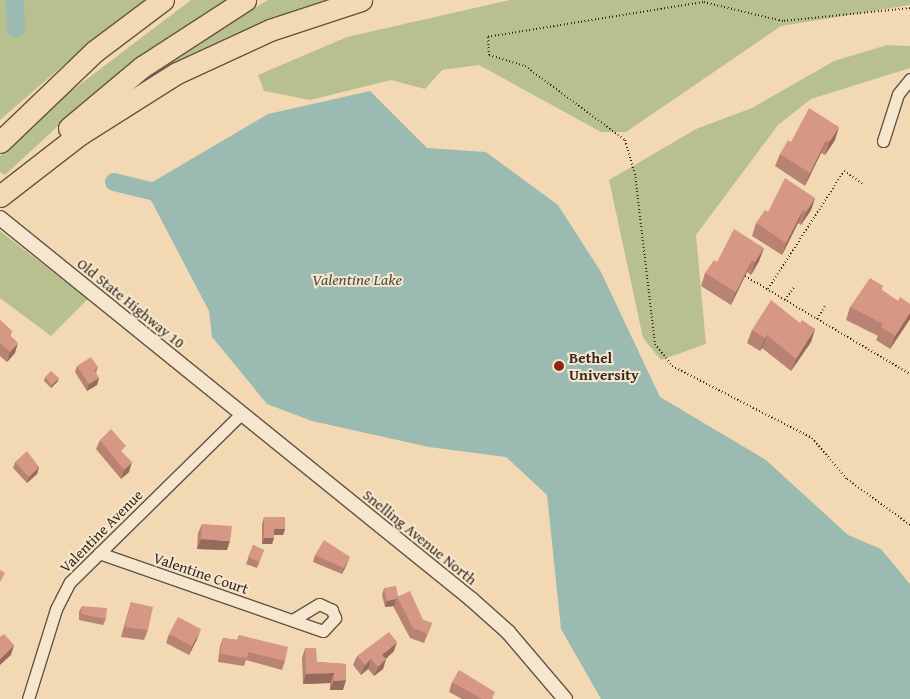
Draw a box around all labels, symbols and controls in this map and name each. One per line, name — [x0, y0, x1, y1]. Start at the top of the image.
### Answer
street label: Old State Highway 10 — [74, 254, 188, 352]
water label: Valentine Lake — [312, 269, 402, 289]
place label: Bethel University — [569, 348, 639, 383]
marker: Bethel University — [553, 360, 565, 372]
street label: Valentine Avenue — [56, 486, 146, 576]
street label: Snelling Avenue North — [359, 486, 481, 588]
street label: Valentine Court — [151, 548, 251, 598]

